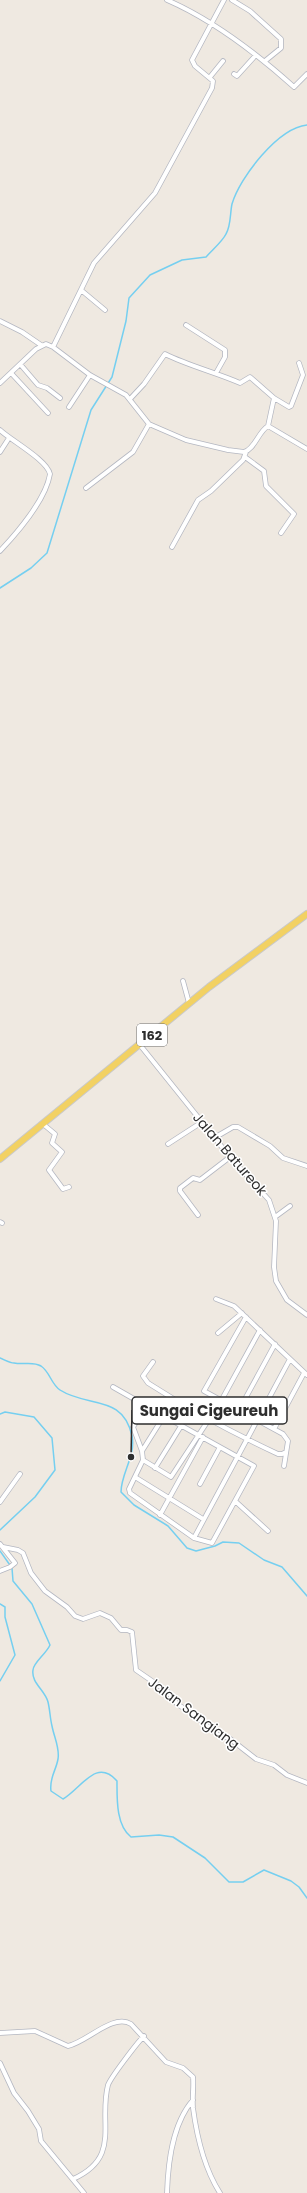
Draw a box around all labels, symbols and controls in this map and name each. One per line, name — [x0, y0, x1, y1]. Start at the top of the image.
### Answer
road number: 162 — [137, 1024, 167, 1046]
street label: Jalan Batureok — [188, 1108, 272, 1201]
callout: Sungai Cigeureuh — [132, 1397, 287, 1424]
text: Sungai Cigeureuh — [140, 1400, 278, 1421]
street label: Jalan Sangiang — [144, 1672, 244, 1754]

